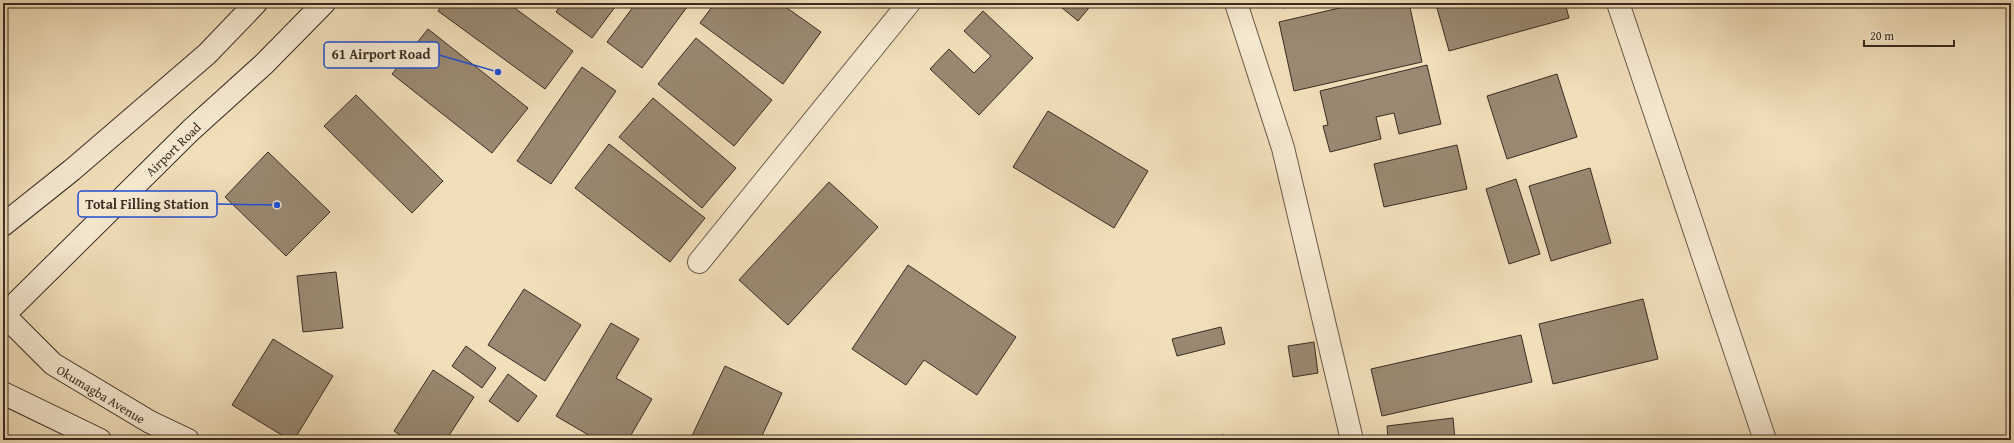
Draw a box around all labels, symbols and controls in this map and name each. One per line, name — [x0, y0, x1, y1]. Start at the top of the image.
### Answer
scale bar — [1864, 22, 1954, 48]
text: 20 m — [1870, 27, 1894, 44]
callout: 61 Airport Road — [324, 42, 439, 68]
text: 61 Airport Road — [332, 44, 430, 64]
street label: Airport Road — [141, 118, 205, 181]
callout: Total Filling Station — [78, 191, 217, 217]
text: Total Filling Station — [85, 194, 210, 214]
street label: Okumagba Avenue — [53, 360, 149, 428]

